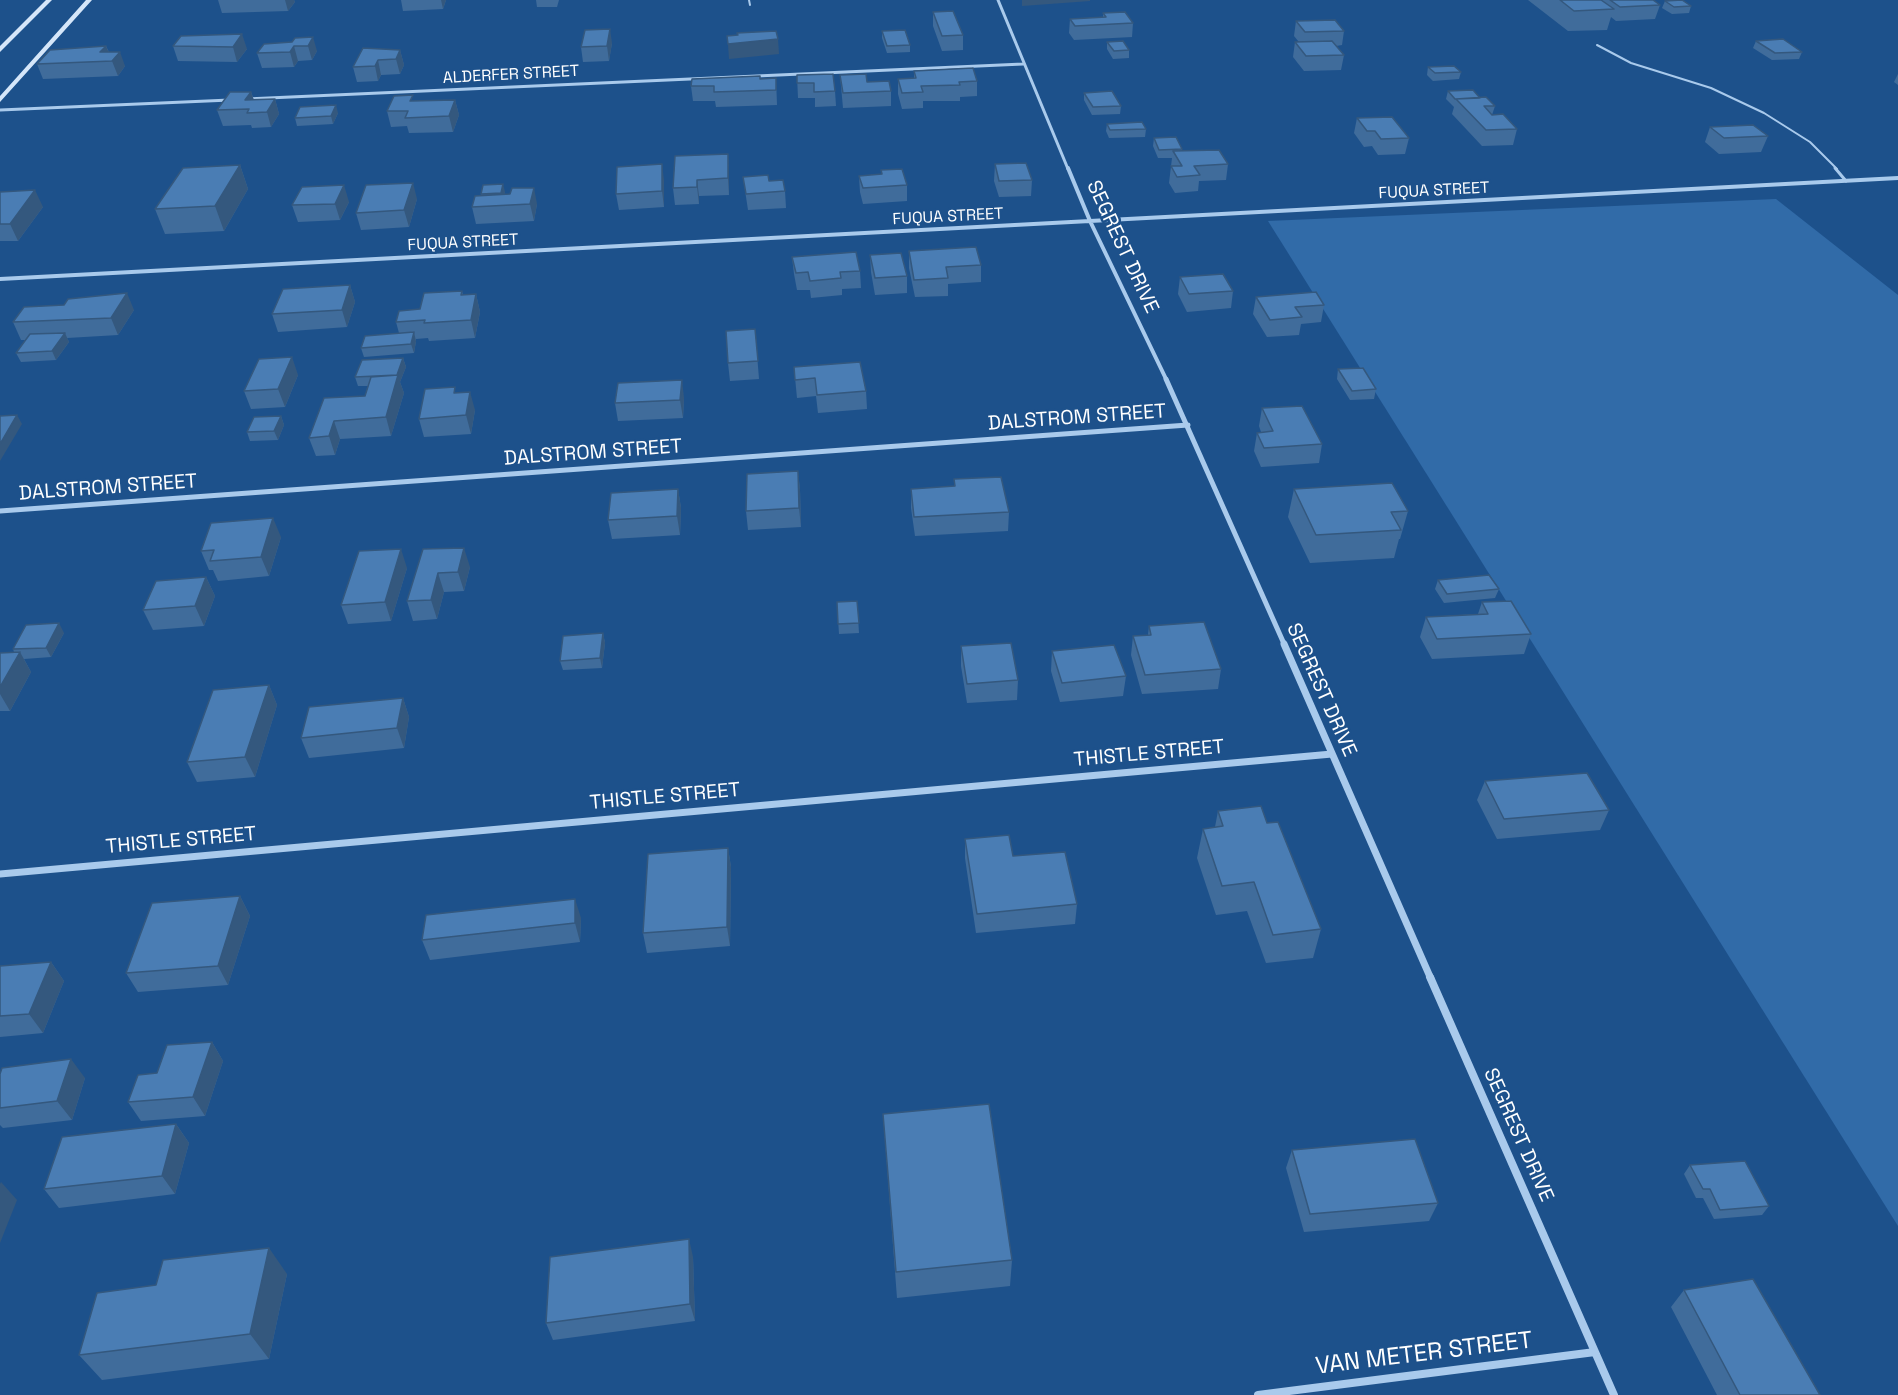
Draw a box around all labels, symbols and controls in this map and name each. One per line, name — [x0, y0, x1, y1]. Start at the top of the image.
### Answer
street label: ALDERFER STREET — [442, 62, 580, 88]
street label: SEGREST DRIVE — [1081, 177, 1163, 317]
street label: FUQUA STREET — [1378, 179, 1490, 203]
street label: FUQUA STREET — [892, 205, 1004, 229]
street label: FUQUA STREET — [407, 231, 519, 255]
street label: DALSTROM STREET — [987, 400, 1167, 436]
street label: DALSTROM STREET — [503, 435, 683, 471]
street label: DALSTROM STREET — [18, 470, 198, 506]
street label: SEGREST DRIVE — [1281, 620, 1361, 760]
street label: THISTLE STREET — [1073, 735, 1225, 773]
street label: THISTLE STREET — [589, 778, 741, 816]
street label: THISTLE STREET — [105, 822, 257, 860]
street label: SEGREST DRIVE — [1478, 1065, 1558, 1205]
street label: VAN METER STREET — [1314, 1326, 1534, 1382]

